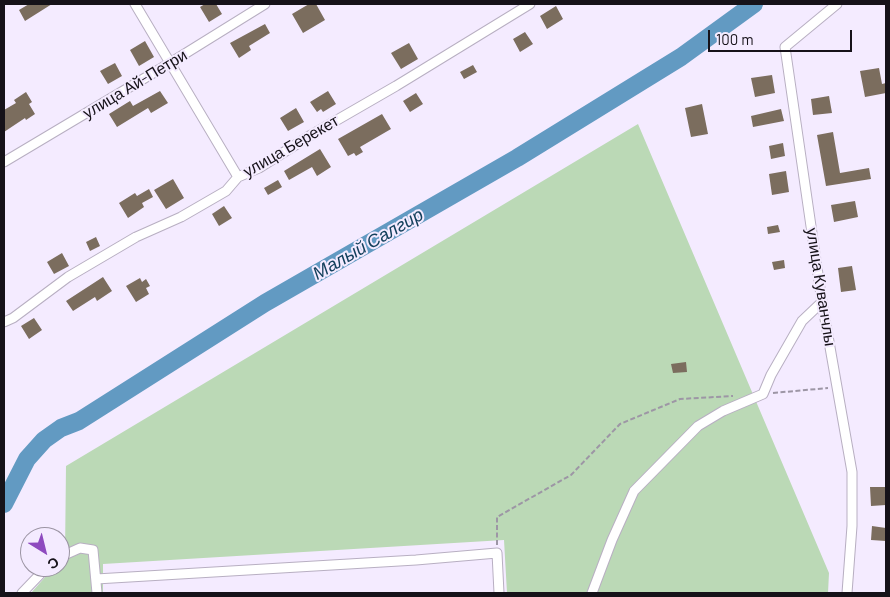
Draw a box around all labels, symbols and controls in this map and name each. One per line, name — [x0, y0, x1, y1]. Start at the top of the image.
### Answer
scale bar — [710, 20, 854, 52]
text: 100 m — [716, 30, 754, 48]
street label: улица Ай-Петри — [79, 45, 191, 123]
street label: улица Берекет — [240, 111, 342, 181]
water label: Малый Салгир — [309, 204, 427, 284]
street label: улица Куванчлы — [802, 226, 840, 348]
north arrow — [20, 527, 70, 577]
text: С — [44, 554, 63, 574]

